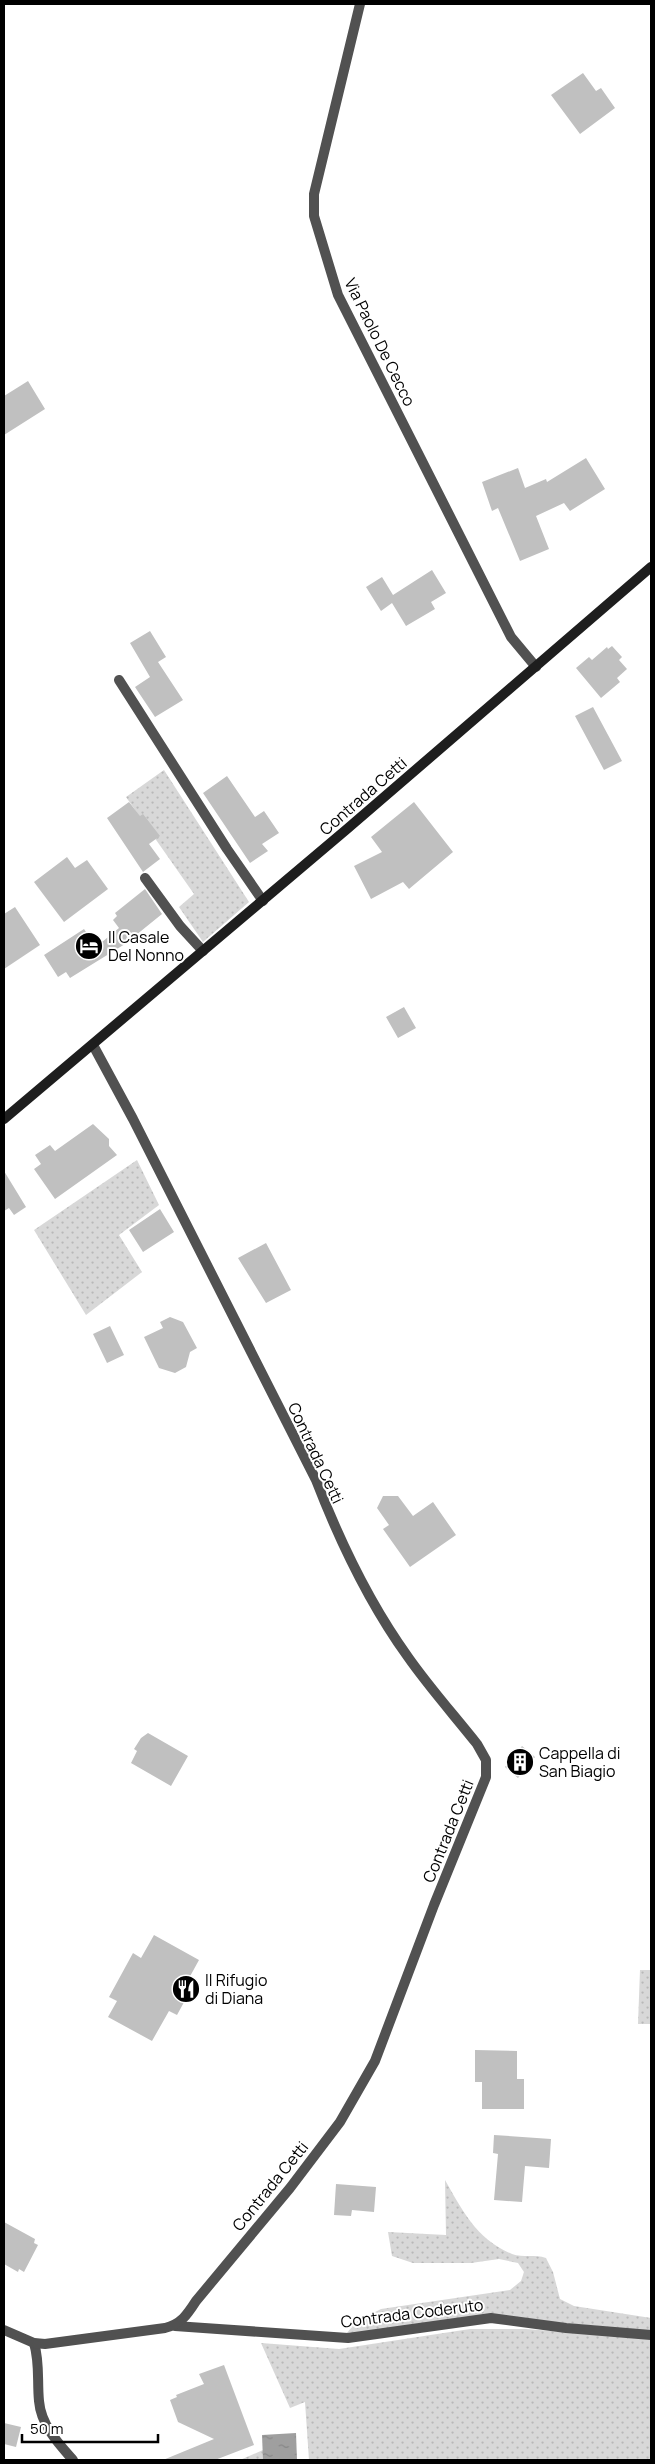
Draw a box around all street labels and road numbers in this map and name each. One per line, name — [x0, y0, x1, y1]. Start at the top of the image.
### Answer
street label: Via Paolo De Cecco — [339, 274, 421, 410]
street label: Contrada Cetti — [315, 752, 411, 840]
street label: Contrada Cetti — [283, 1399, 349, 1507]
street label: Contrada Cetti — [417, 1776, 479, 1886]
street label: Contrada Cetti — [227, 2137, 313, 2235]
street label: Contrada Coderuto — [340, 2293, 484, 2333]

